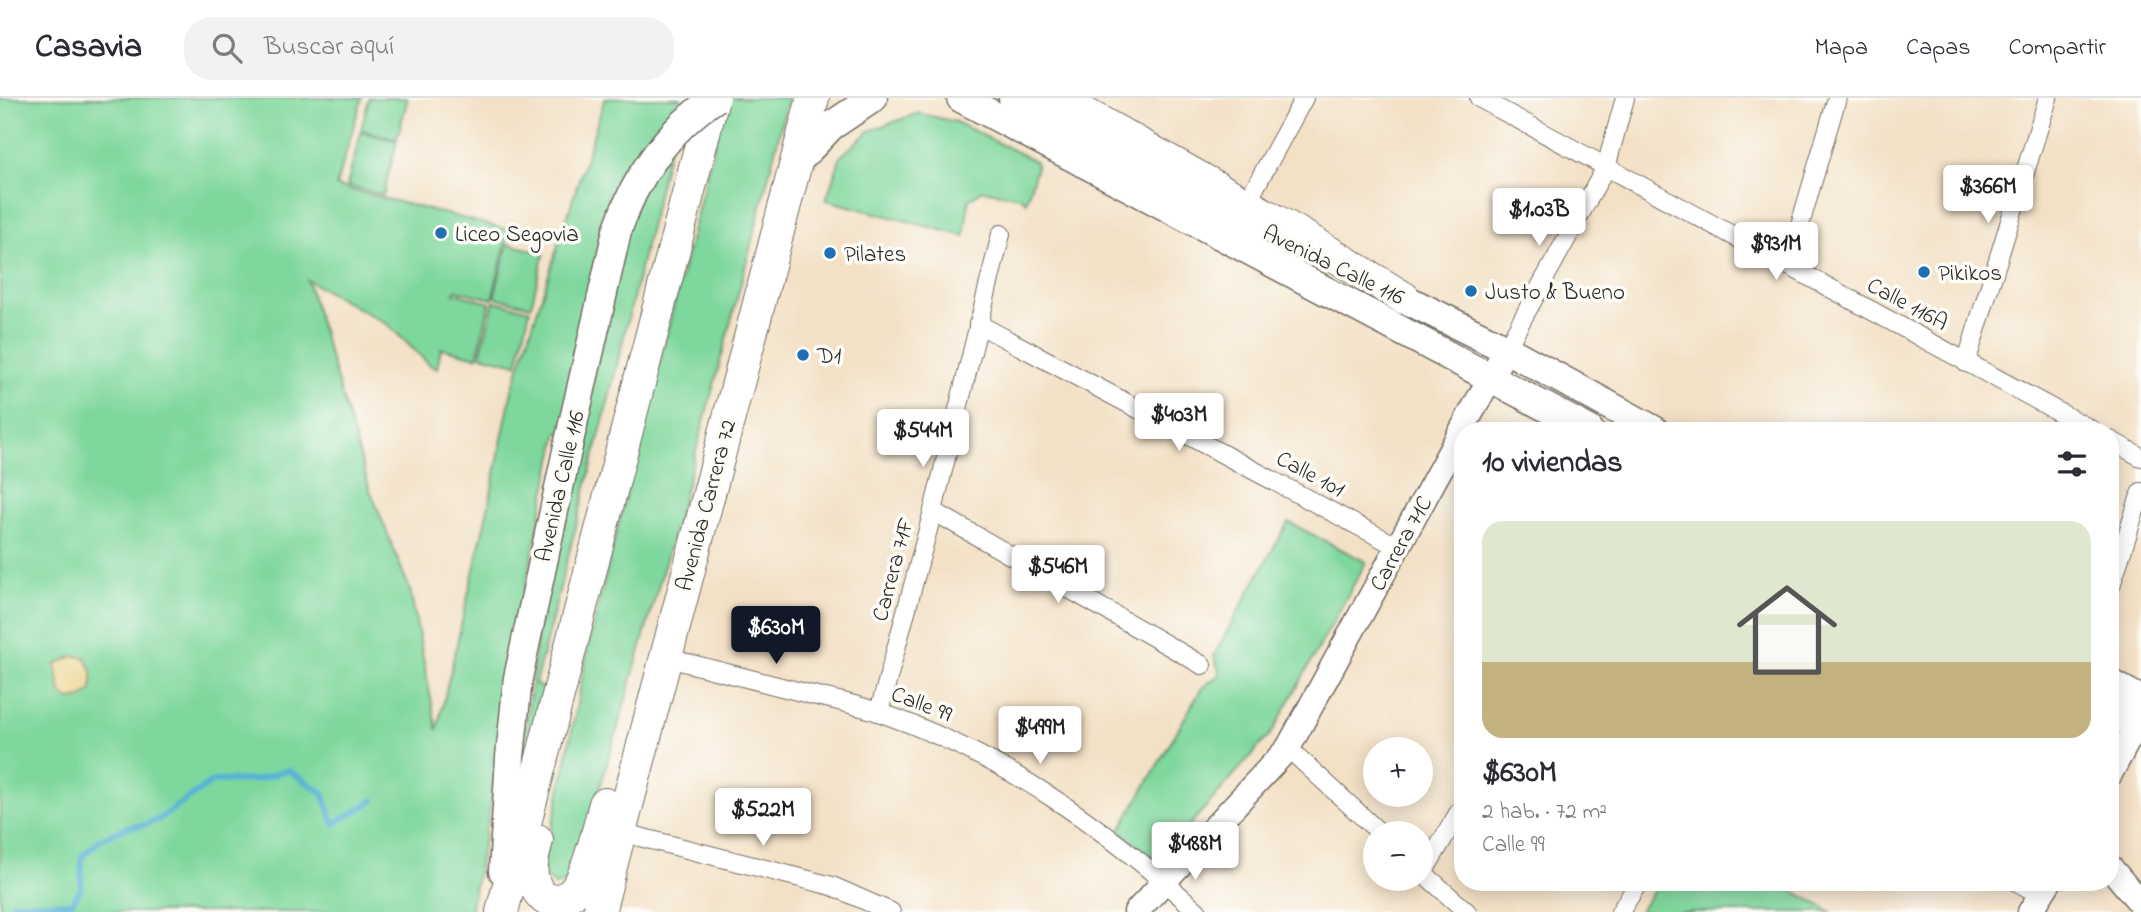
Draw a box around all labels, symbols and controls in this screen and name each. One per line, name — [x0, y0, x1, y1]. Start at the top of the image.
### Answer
search box — [184, 17, 674, 80]
text: Casavia — [35, 24, 142, 72]
icon: search — [208, 29, 246, 67]
text: Buscar aquí — [264, 29, 394, 67]
text: Mapa — [1815, 31, 1868, 66]
text: Capas — [1906, 31, 1970, 66]
text: Compartir — [2008, 31, 2106, 66]
pin: $366M — [1939, 166, 2037, 225]
text: $366M — [1959, 171, 2017, 204]
pin: $1.03B — [1482, 188, 1596, 248]
text: $1.03B — [1509, 194, 1569, 227]
street label: Avenida Calle 116 — [1256, 218, 1409, 315]
place label: Liceo Segovia — [455, 219, 579, 253]
pin: $931M — [1727, 222, 1825, 282]
marker: Liceo Segovia — [433, 225, 449, 241]
text: $931M — [1750, 228, 1802, 261]
place label: Pilates — [844, 239, 906, 272]
marker: Pilates — [822, 245, 838, 261]
place label: Pikikos — [1938, 258, 2002, 291]
marker: Pikikos — [1916, 264, 1932, 280]
street label: Calle 116A — [1860, 270, 1953, 340]
place label: Justo & Bueno — [1485, 277, 1625, 310]
marker: Justo & Bueno — [1463, 283, 1479, 299]
place label: D1 — [816, 341, 841, 374]
marker: D1 — [795, 347, 811, 363]
pin: $403M — [1130, 394, 1228, 453]
text: $403M — [1151, 399, 1207, 432]
street label: Avenida Calle 116 — [528, 408, 595, 565]
pin: $544M — [874, 410, 972, 469]
text: $544M — [893, 415, 953, 448]
street label: Avenida Carrera 72 — [669, 416, 746, 595]
text: 10 viviendas — [1482, 442, 1623, 486]
street label: Calle 101 — [1270, 443, 1350, 507]
icon: filters — [2053, 445, 2091, 483]
street label: Carrera 71C — [1362, 491, 1442, 598]
street label: Carrera 71F — [865, 514, 924, 625]
pin: $546M — [1009, 546, 1107, 605]
text: $546M — [1028, 551, 1088, 584]
icon: home — [1724, 567, 1850, 693]
pin: $630M — [727, 606, 825, 666]
text: $630M — [747, 612, 805, 645]
street label: Calle 99 — [886, 679, 956, 732]
pin: $499M — [991, 706, 1089, 766]
text: $499M — [1014, 712, 1066, 745]
map controls — [1363, 737, 1433, 891]
button: + — [1363, 737, 1433, 807]
text: $630M — [1482, 752, 1557, 796]
pin: $522M — [714, 788, 812, 848]
text: $522M — [731, 794, 795, 827]
text: 2 hab. · 72 m² — [1482, 796, 1607, 829]
button: − — [1363, 821, 1433, 891]
pin: $488M — [1146, 822, 1244, 882]
text: $488M — [1168, 828, 1222, 861]
text: Calle 99 — [1482, 829, 1545, 862]

